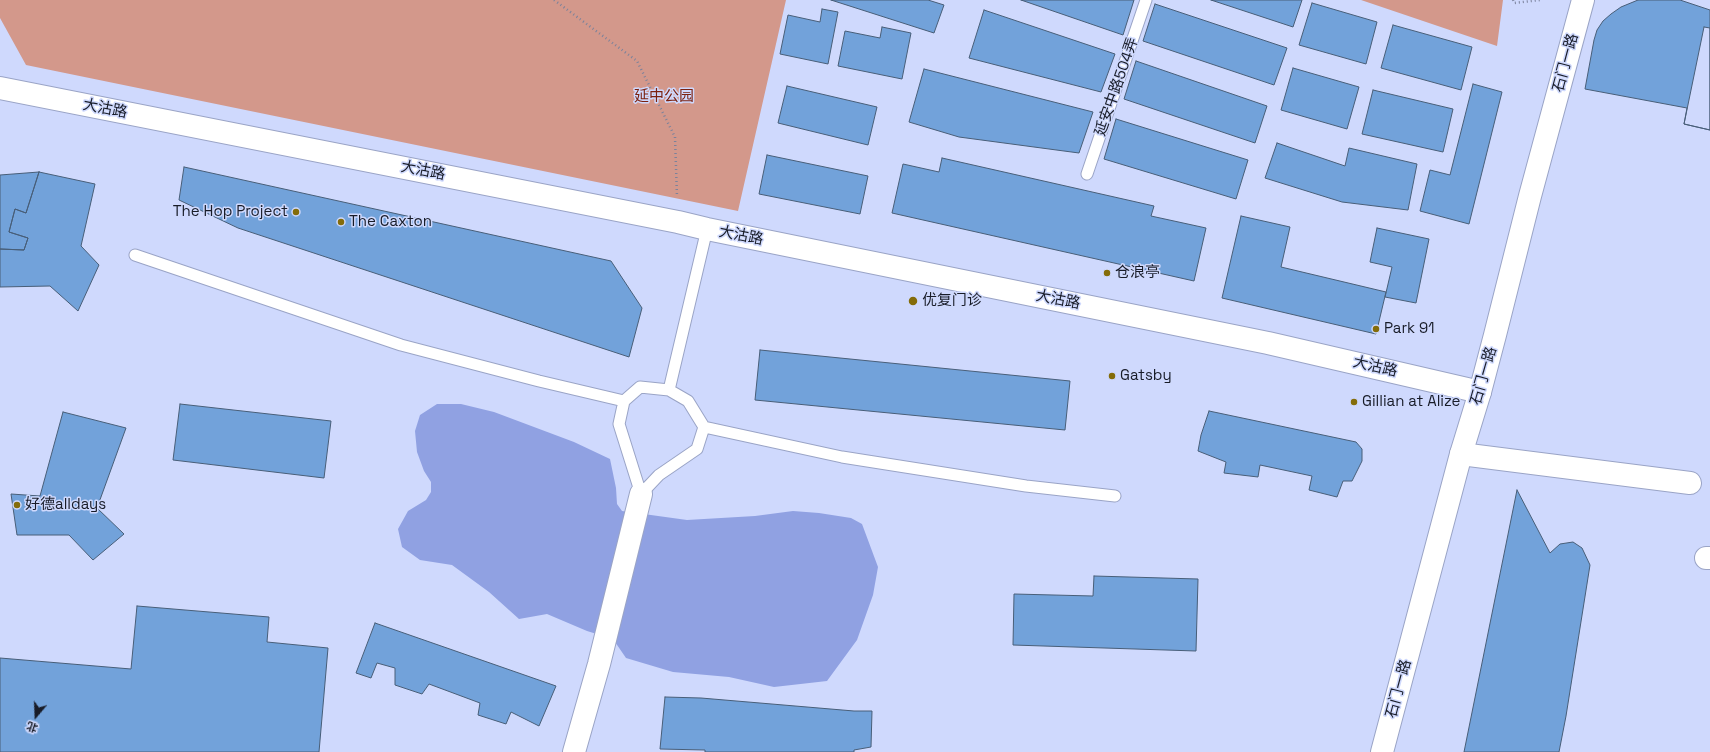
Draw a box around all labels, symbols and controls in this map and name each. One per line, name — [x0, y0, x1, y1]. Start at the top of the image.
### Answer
street label: 石门一路 — [1550, 32, 1582, 94]
street label: 延安中路504弄 — [1092, 35, 1142, 139]
park label: 延中公园 — [634, 88, 694, 106]
street label: 大沽路 — [81, 96, 129, 122]
street label: 大沽路 — [399, 158, 447, 184]
place label: The Hop Project — [173, 203, 288, 221]
marker: The Hop Project — [291, 207, 301, 217]
place label: The Caxton — [349, 213, 432, 231]
marker: The Caxton — [336, 217, 346, 227]
street label: 大沽路 — [717, 223, 765, 249]
place label: 仓浪亭 — [1115, 264, 1160, 282]
marker: 仓浪亭 — [1102, 268, 1112, 278]
street label: 大沽路 — [1034, 287, 1082, 313]
place label: 优复门诊 — [922, 292, 982, 310]
marker: 优复门诊 — [907, 295, 919, 307]
place label: Park 91 — [1384, 320, 1434, 338]
marker: Park 91 — [1371, 324, 1381, 334]
street label: 石门一路 — [1467, 345, 1501, 407]
street label: 大沽路 — [1351, 353, 1399, 381]
place label: Gatsby — [1120, 367, 1172, 385]
marker: Gatsby — [1107, 371, 1117, 381]
place label: Gillian at Alize — [1362, 393, 1460, 411]
marker: Gillian at Alize — [1349, 397, 1359, 407]
place label: 好德alldays — [25, 496, 106, 514]
marker: 好德alldays — [12, 500, 22, 510]
street label: 石门一路 — [1383, 658, 1415, 720]
north arrow — [16, 696, 56, 736]
text: 北 — [25, 719, 40, 736]

